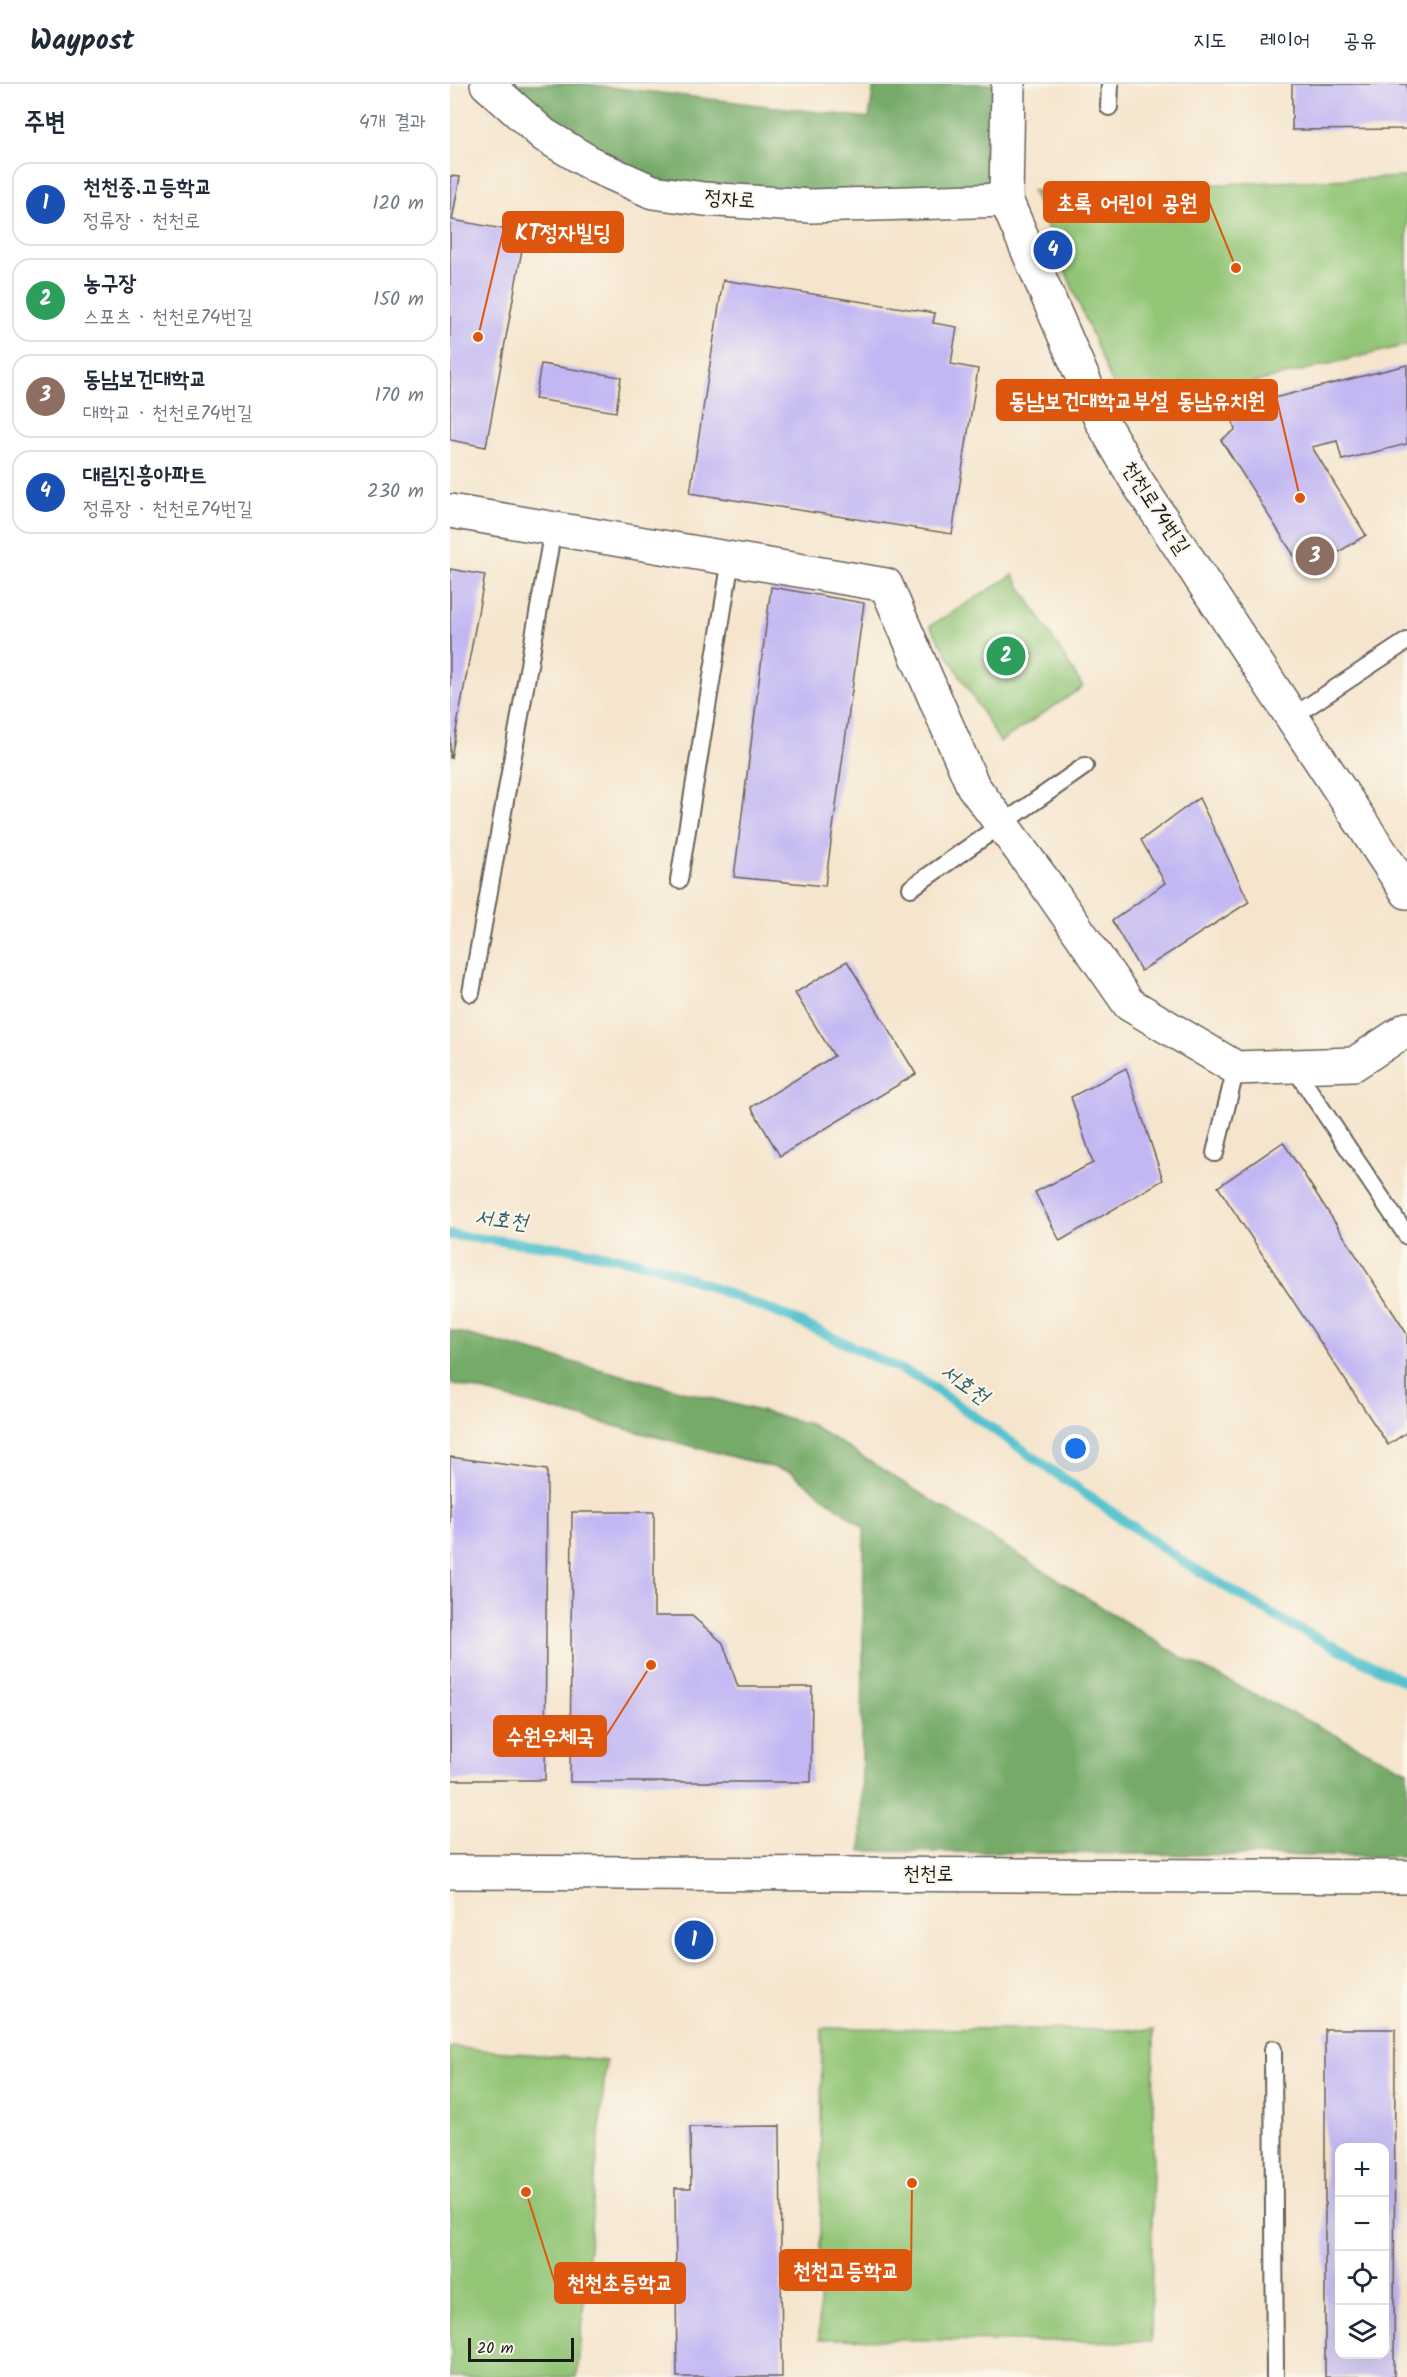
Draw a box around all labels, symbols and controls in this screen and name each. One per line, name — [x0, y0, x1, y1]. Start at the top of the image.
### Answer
text: Waypost — [30, 19, 134, 64]
text: 지도 — [1193, 25, 1227, 58]
text: 레이어 — [1260, 25, 1310, 58]
text: 공유 — [1343, 25, 1377, 58]
text: 주변 — [24, 102, 66, 144]
text: 4개 결과 — [359, 107, 426, 139]
text: 천천중.고등학교 — [83, 171, 212, 206]
street label: 정자로 — [704, 182, 756, 218]
callout: 초록 어린이 공원 — [1044, 182, 1209, 222]
text: 초록 어린이 공원 — [1057, 187, 1197, 222]
text: 1 — [42, 188, 49, 220]
text: 120 m — [372, 188, 424, 220]
text: 정류장 · 천천로 — [83, 206, 200, 238]
callout: KT정자빌딩 — [503, 212, 623, 252]
text: KT정자빌딩 — [515, 217, 611, 252]
pin: 4 — [1034, 228, 1072, 272]
text: 농구장 — [83, 267, 136, 302]
text: 2 — [40, 284, 51, 316]
text: 150 m — [373, 284, 424, 316]
text: 스포츠 · 천천로74번길 — [83, 302, 253, 334]
text: 동남보건대학교 — [83, 363, 207, 398]
text: 3 — [40, 380, 51, 412]
text: 170 m — [375, 380, 424, 412]
callout: 동남보건대학교부설 동남유치원 — [997, 380, 1277, 420]
text: 동남보건대학교부설 동남유치원 — [1009, 385, 1265, 420]
text: 대학교 · 천천로74번길 — [83, 398, 253, 430]
street label: 천천로74번길 — [1112, 455, 1198, 561]
text: 대림진흥아파트 — [83, 459, 207, 494]
text: 4 — [40, 476, 51, 508]
text: 230 m — [367, 476, 424, 508]
text: 정류장 · 천천로74번길 — [83, 494, 253, 526]
pin: 3 — [1296, 534, 1334, 578]
pin: 2 — [986, 634, 1026, 678]
water label: 서호천 — [473, 1201, 532, 1241]
water label: 서호천 — [932, 1355, 998, 1416]
your location — [1061, 1434, 1090, 1463]
callout: 수원우체국 — [494, 1716, 606, 1756]
text: 수원우체국 — [506, 1721, 594, 1756]
street label: 천천로 — [903, 1858, 953, 1891]
pin: 1 — [674, 1918, 714, 1962]
map controls — [1335, 2143, 1389, 2359]
button: + — [1335, 2143, 1389, 2197]
button: − — [1335, 2197, 1389, 2251]
callout: 천천고등학교 — [780, 2250, 911, 2290]
button: locate — [1335, 2251, 1389, 2305]
text: 천천고등학교 — [793, 2255, 899, 2290]
callout: 천천초등학교 — [555, 2263, 685, 2303]
text: 천천초등학교 — [567, 2267, 673, 2302]
button: layers — [1335, 2305, 1389, 2359]
scale bar — [468, 2335, 574, 2362]
text: 20 m — [477, 2336, 513, 2361]

